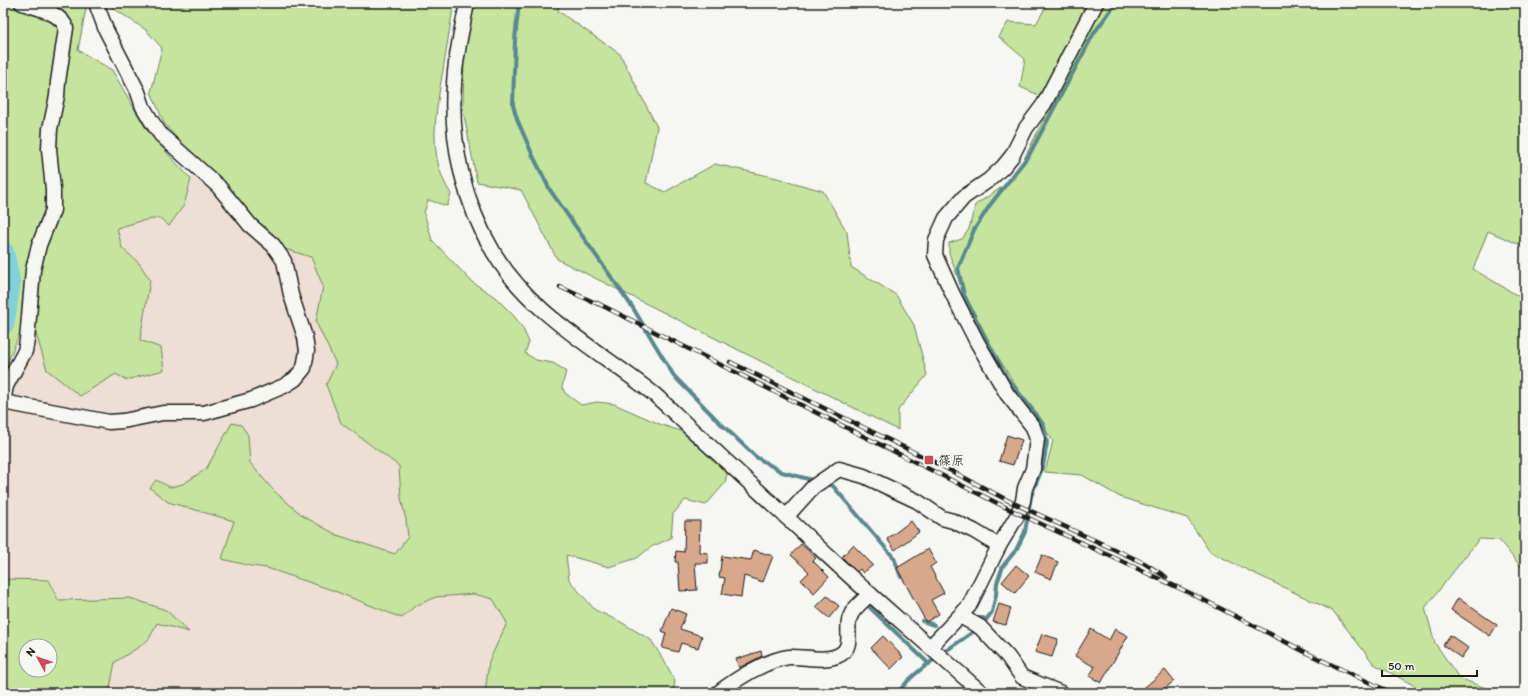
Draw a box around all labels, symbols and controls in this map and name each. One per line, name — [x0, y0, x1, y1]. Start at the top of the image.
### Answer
place label: 篠原 — [938, 453, 964, 468]
marker: 篠原 — [923, 454, 935, 466]
north arrow — [18, 638, 58, 678]
text: N — [23, 645, 38, 659]
scale bar — [1382, 652, 1477, 678]
text: 50 m — [1388, 659, 1414, 673]

